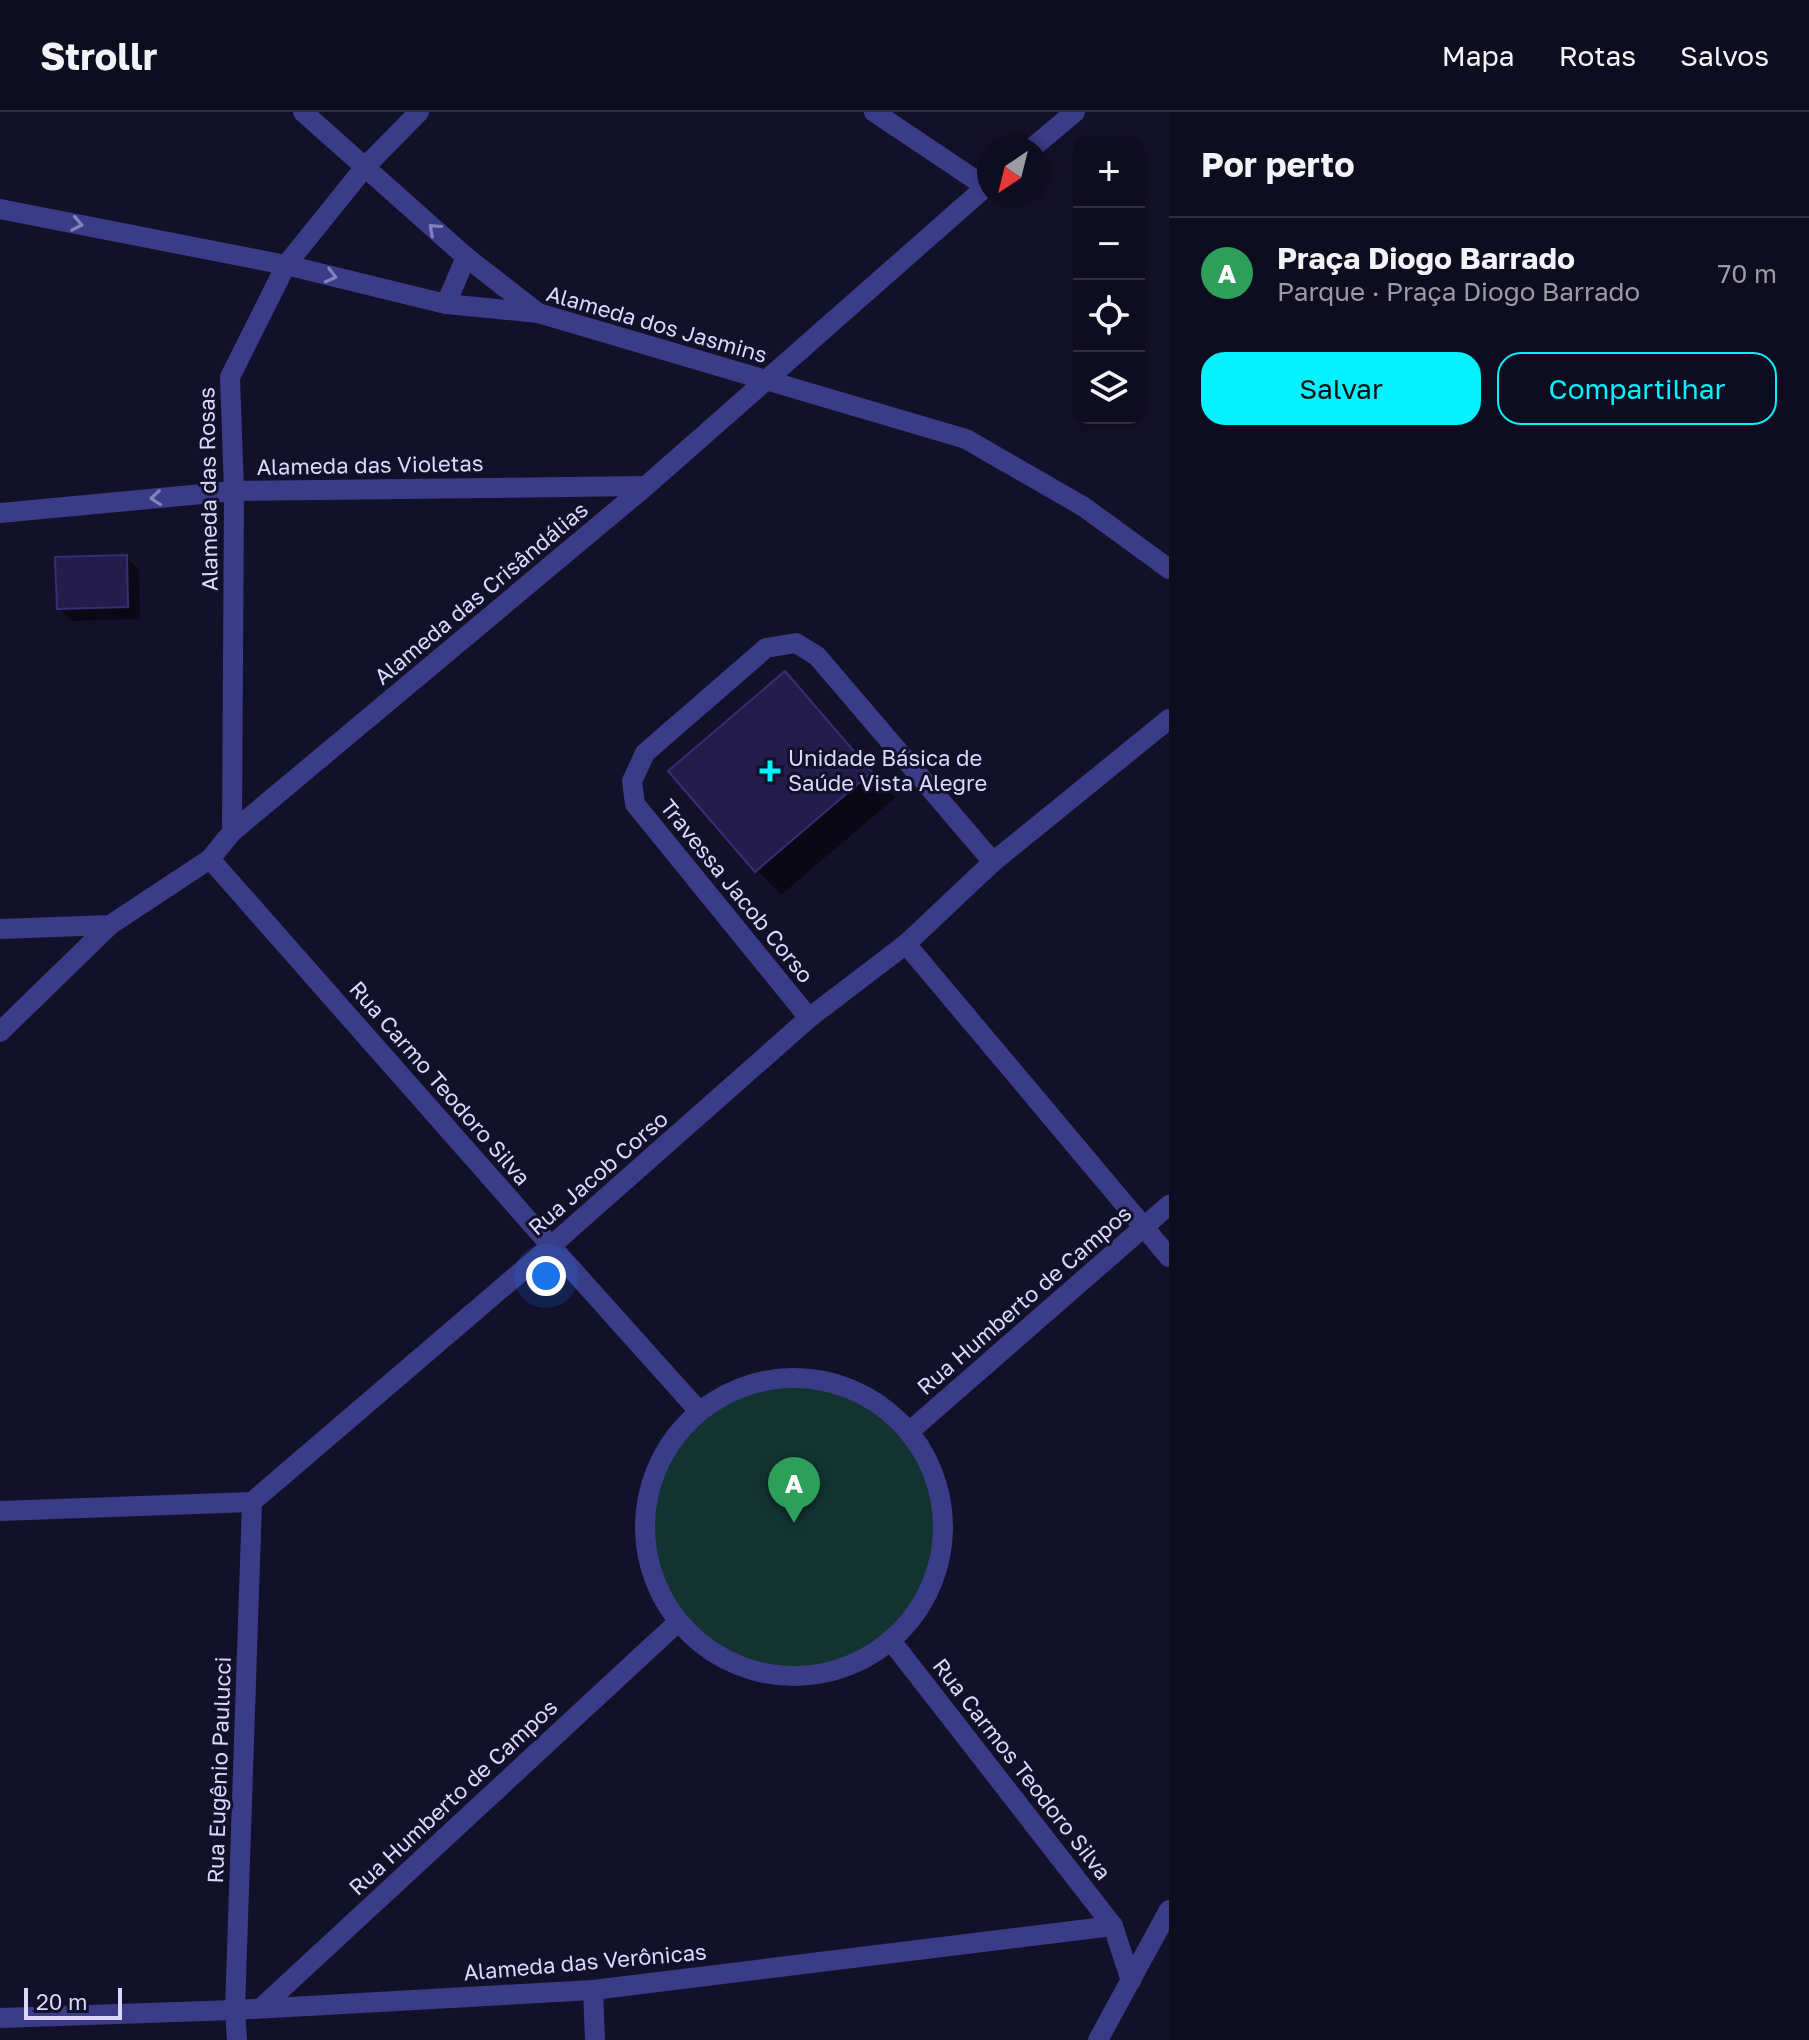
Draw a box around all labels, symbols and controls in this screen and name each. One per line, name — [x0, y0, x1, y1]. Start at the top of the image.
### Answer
text: Strollr — [40, 33, 158, 78]
text: Mapa — [1442, 39, 1515, 72]
text: Rotas — [1559, 39, 1636, 72]
text: Salvos — [1680, 39, 1769, 72]
north arrow — [977, 136, 1049, 208]
map controls — [1073, 136, 1145, 424]
button: + — [1073, 136, 1145, 208]
text: Por perto — [1201, 144, 1355, 184]
button: − — [1073, 208, 1145, 280]
one-way arrow — [69, 215, 83, 232]
one-way arrow — [429, 224, 444, 238]
text: Praça Diogo Barrado — [1277, 240, 1575, 276]
text: A — [1218, 258, 1236, 289]
text: 70 m — [1718, 258, 1777, 289]
one-way arrow — [324, 267, 338, 284]
text: Parque · Praça Diogo Barrado — [1277, 276, 1640, 307]
street label: Alameda dos Jasmins — [544, 279, 771, 368]
button: locate — [1073, 280, 1145, 352]
button: layers — [1073, 352, 1145, 424]
button: Salvar — [1201, 352, 1481, 425]
button: Compartilhar — [1497, 352, 1777, 425]
street label: Alameda das Rosas — [192, 387, 223, 591]
street label: Alameda das Violetas — [256, 449, 484, 480]
one-way arrow — [149, 489, 162, 506]
street label: Alameda das Crisândálias — [368, 495, 593, 690]
place label: Unidade Básica de Saúde Vista Alegre — [788, 744, 987, 796]
marker: Unidade Básica de Saúde Vista Alegre — [759, 760, 781, 782]
street label: Travessa Jacob Corso — [655, 793, 820, 988]
street label: Rua Carmo Teodoro Silva — [344, 975, 537, 1190]
street label: Rua Jacob Corso — [522, 1105, 673, 1241]
street label: Rua Humberto de Campos — [911, 1199, 1136, 1400]
your location — [526, 1256, 566, 1296]
pin: A — [768, 1457, 820, 1523]
street label: Rua Carmos Teodoro Silva — [928, 1653, 1117, 1885]
street label: Rua Eugênio Paulucci — [201, 1656, 236, 1884]
street label: Rua Humberto de Campos — [343, 1693, 562, 1900]
street label: Alameda das Verônicas — [462, 1937, 708, 1986]
scale bar — [24, 1984, 122, 2020]
text: 20 m — [36, 1988, 87, 2015]

